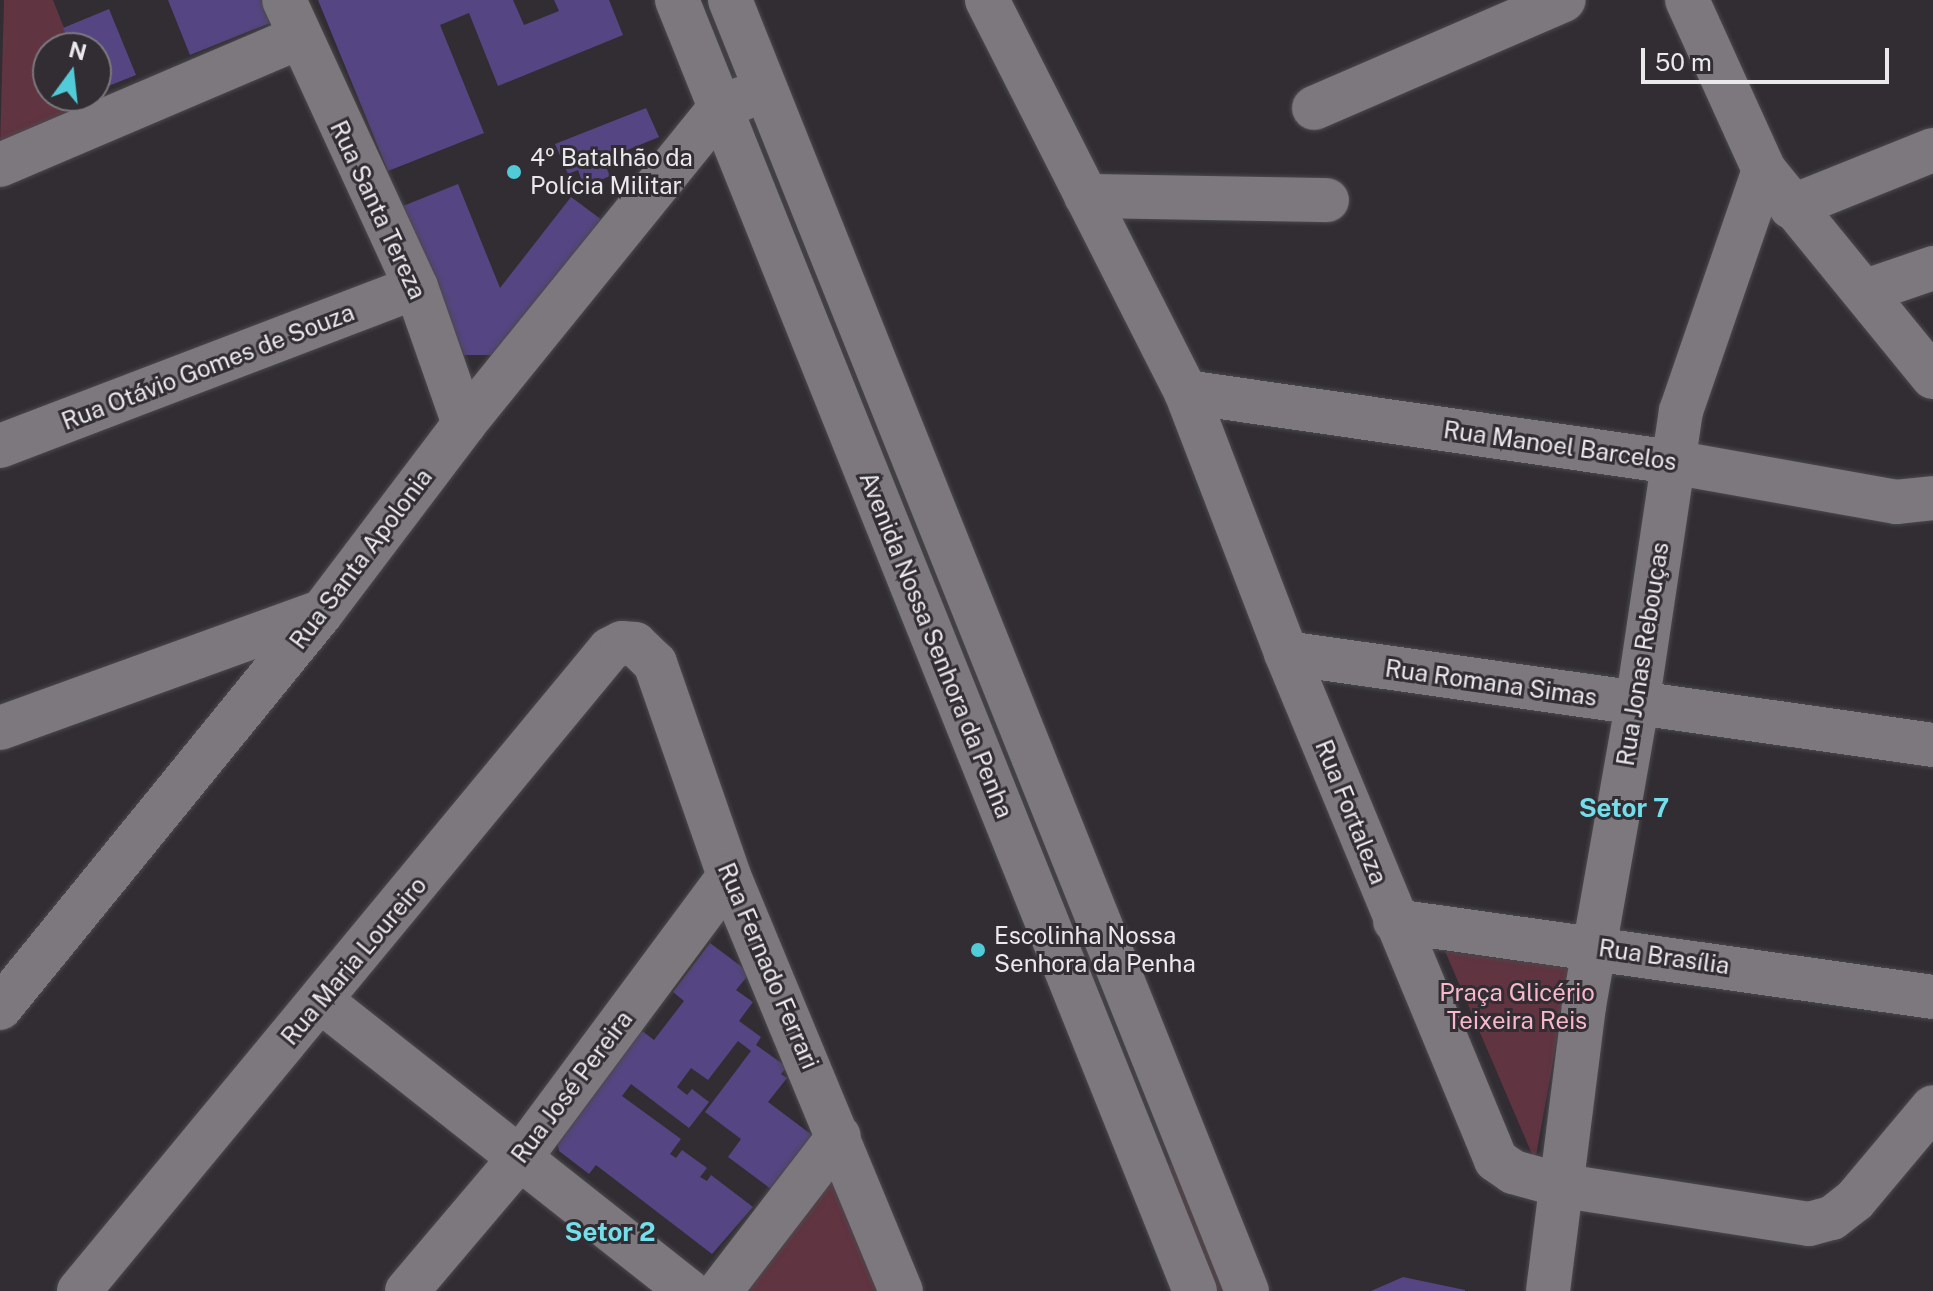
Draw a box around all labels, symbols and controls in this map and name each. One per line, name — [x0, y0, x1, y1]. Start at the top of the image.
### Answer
north arrow — [32, 32, 112, 112]
scale bar — [1645, 32, 1893, 82]
text: N — [66, 36, 89, 66]
text: 50 m — [1655, 48, 1712, 76]
street label: Rua Santa Tereza — [324, 116, 432, 304]
place label: 4º Batalhão da Polícia Militar — [530, 144, 693, 200]
marker: 4º Batalhão da Polícia Militar — [505, 163, 523, 181]
street label: Rua Otávio Gomes de Souza — [57, 298, 359, 436]
street label: Rua Manoel Barcelos — [1442, 415, 1678, 477]
street label: Rua Santa Apolonia — [284, 463, 438, 655]
street label: Avenida Nossa Senhora da Penha — [853, 468, 1019, 822]
street label: Rua Jonas Rebouças — [1611, 540, 1675, 768]
street label: Rua Romana Simas — [1383, 654, 1599, 712]
street label: Rua Fortaleza — [1309, 736, 1393, 888]
district label: Setor 7 — [1579, 792, 1669, 824]
street label: Rua Fernado Ferrari — [712, 859, 824, 1073]
street label: Rua Maria Loureiro — [275, 871, 433, 1051]
place label: Escolinha Nossa Senhora da Penha — [994, 922, 1196, 978]
street label: Rua Brasília — [1597, 934, 1731, 980]
marker: Escolinha Nossa Senhora da Penha — [969, 941, 987, 959]
park label: Praça Glicério Teixeira Reis — [1439, 979, 1595, 1035]
street label: Rua José Pereira — [505, 1005, 639, 1169]
district label: Setor 2 — [565, 1216, 655, 1248]

